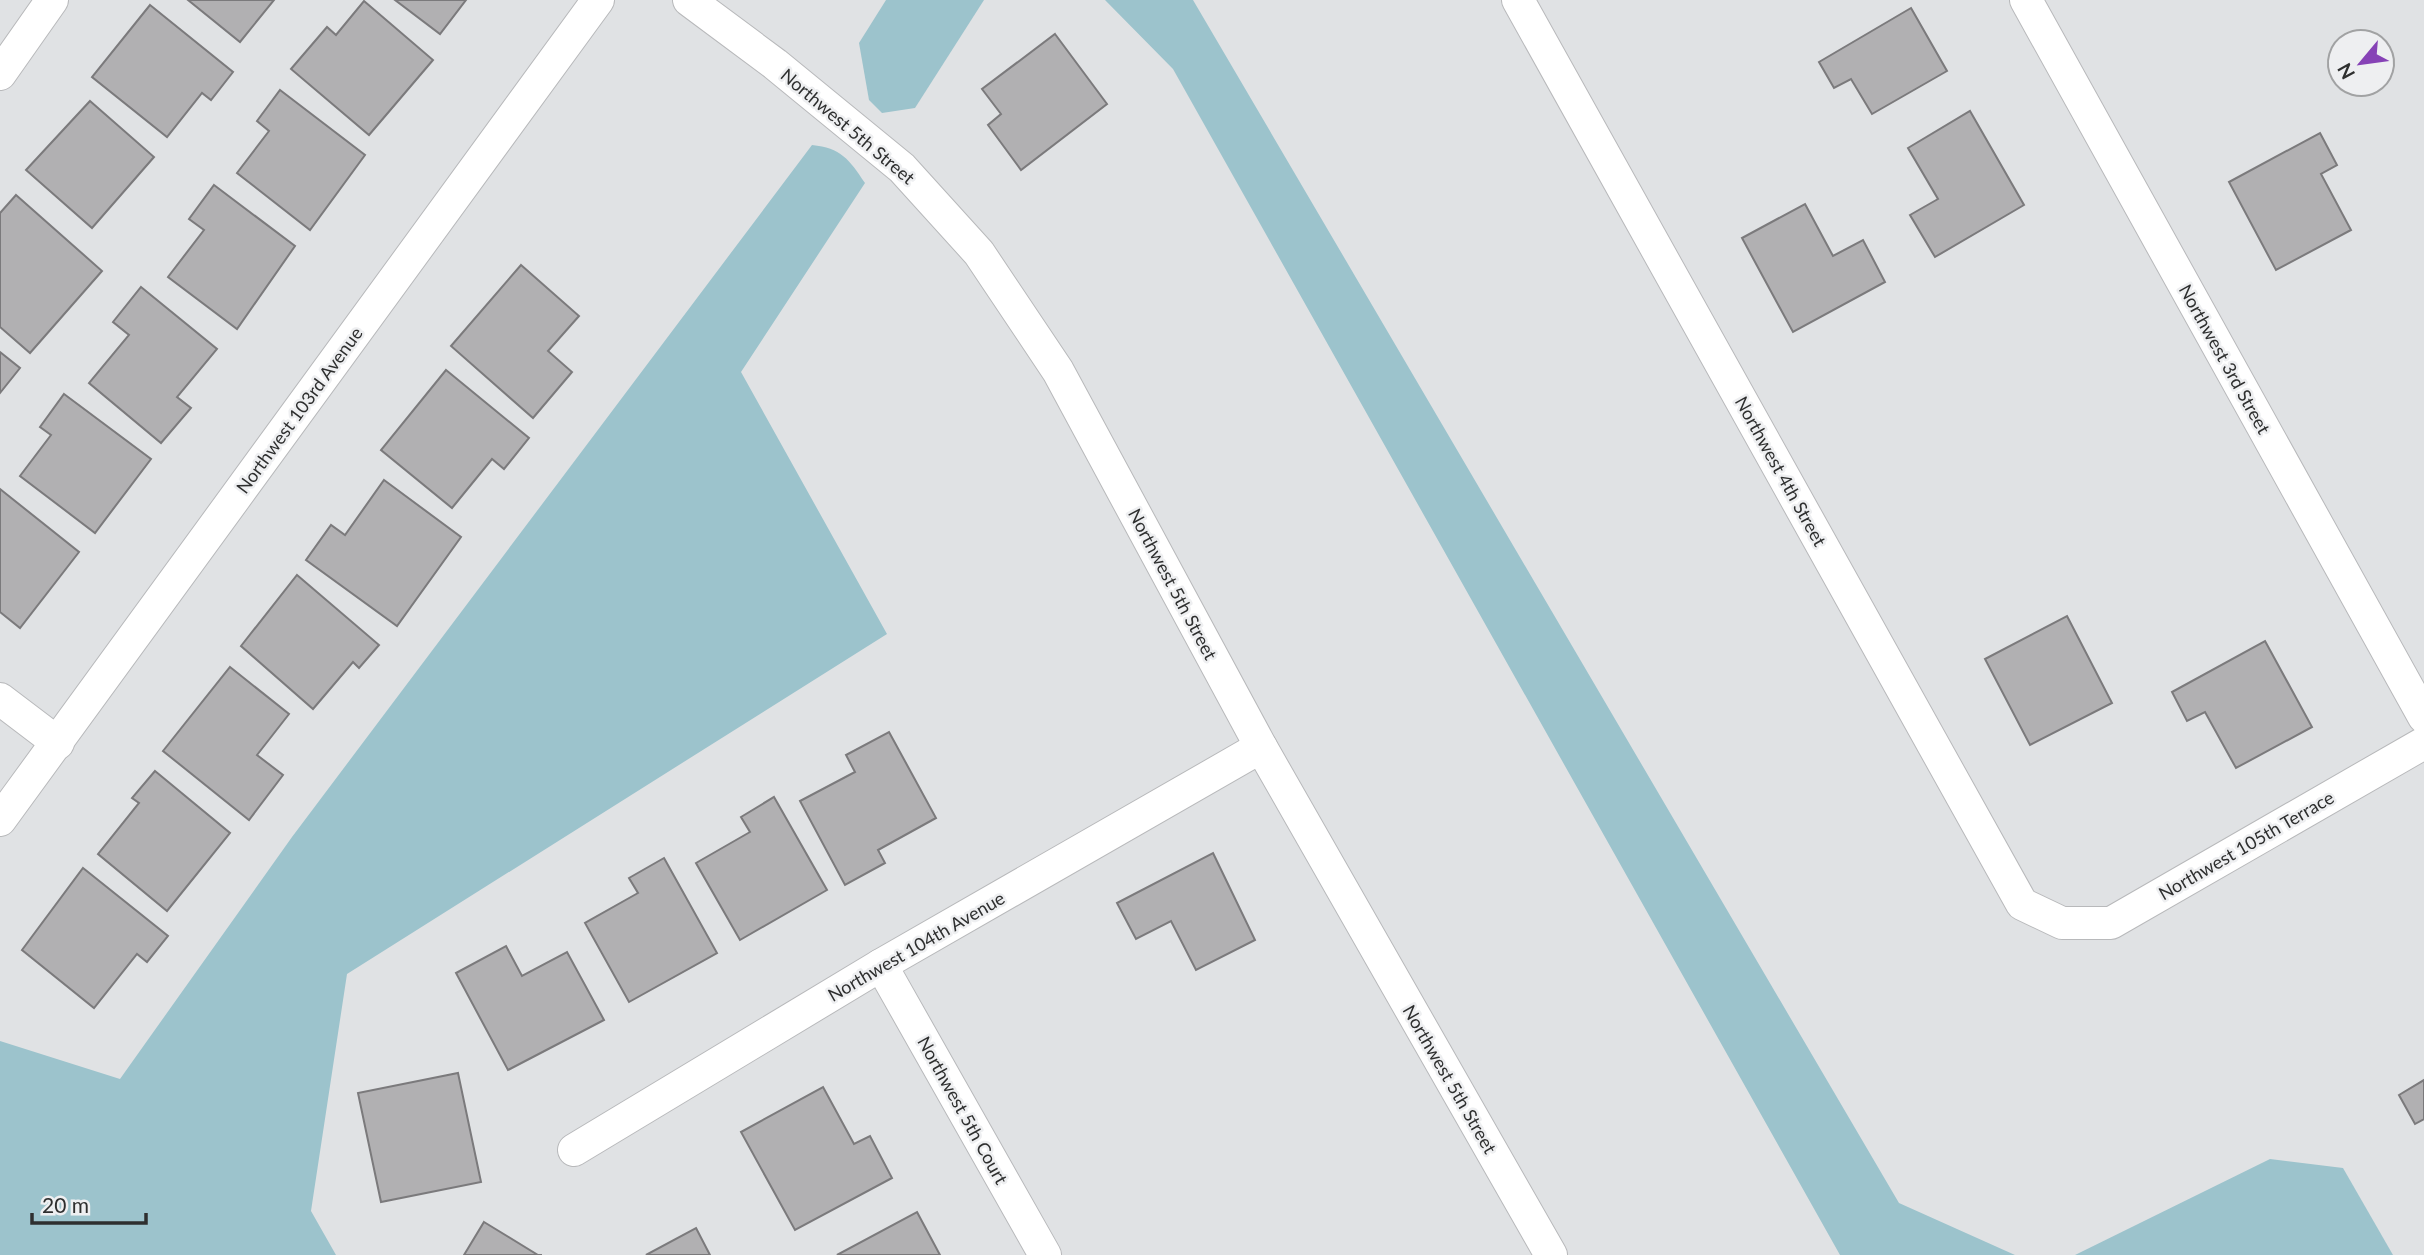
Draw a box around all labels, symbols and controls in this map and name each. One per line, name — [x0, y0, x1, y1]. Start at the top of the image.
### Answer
north arrow — [2326, 28, 2396, 98]
text: N — [2332, 60, 2359, 83]
street label: Northwest 5th Street — [777, 64, 920, 189]
street label: Northwest 3rd Street — [2175, 280, 2276, 438]
street label: Northwest 103rd Avenue — [231, 323, 367, 497]
street label: Northwest 4th Street — [1731, 392, 1832, 550]
street label: Northwest 5th Street — [1124, 505, 1222, 664]
street label: Northwest 105th Terrace — [2154, 786, 2338, 904]
street label: Northwest 104th Avenue — [824, 886, 1008, 1006]
street label: Northwest 5th Street — [1398, 1001, 1502, 1158]
street label: Northwest 5th Court — [913, 1032, 1013, 1188]
scale bar — [32, 1182, 145, 1226]
text: 20 m — [42, 1192, 89, 1217]

